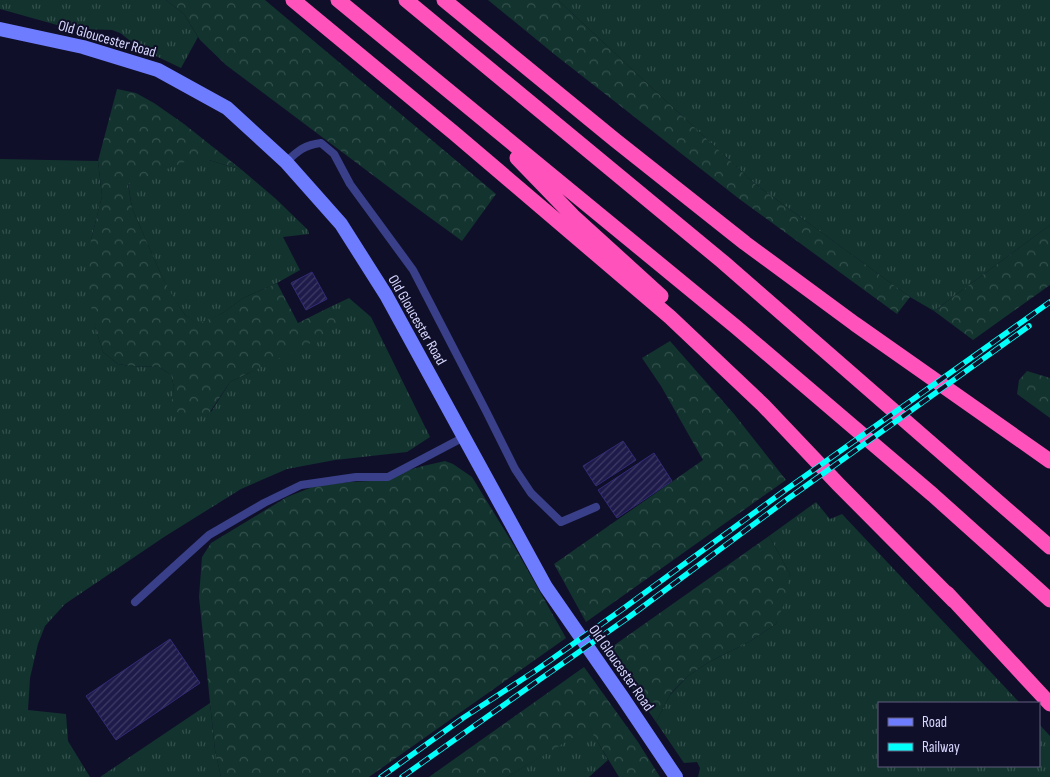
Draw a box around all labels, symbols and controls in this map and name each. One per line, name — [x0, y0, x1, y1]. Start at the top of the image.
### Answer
street label: Old Gloucester Road — [56, 16, 158, 62]
street label: Old Gloucester Road — [383, 271, 451, 369]
street label: Old Gloucester Road — [584, 621, 658, 715]
legend — [878, 702, 1040, 767]
text: Road — [922, 713, 947, 732]
text: Railway — [922, 738, 960, 757]

